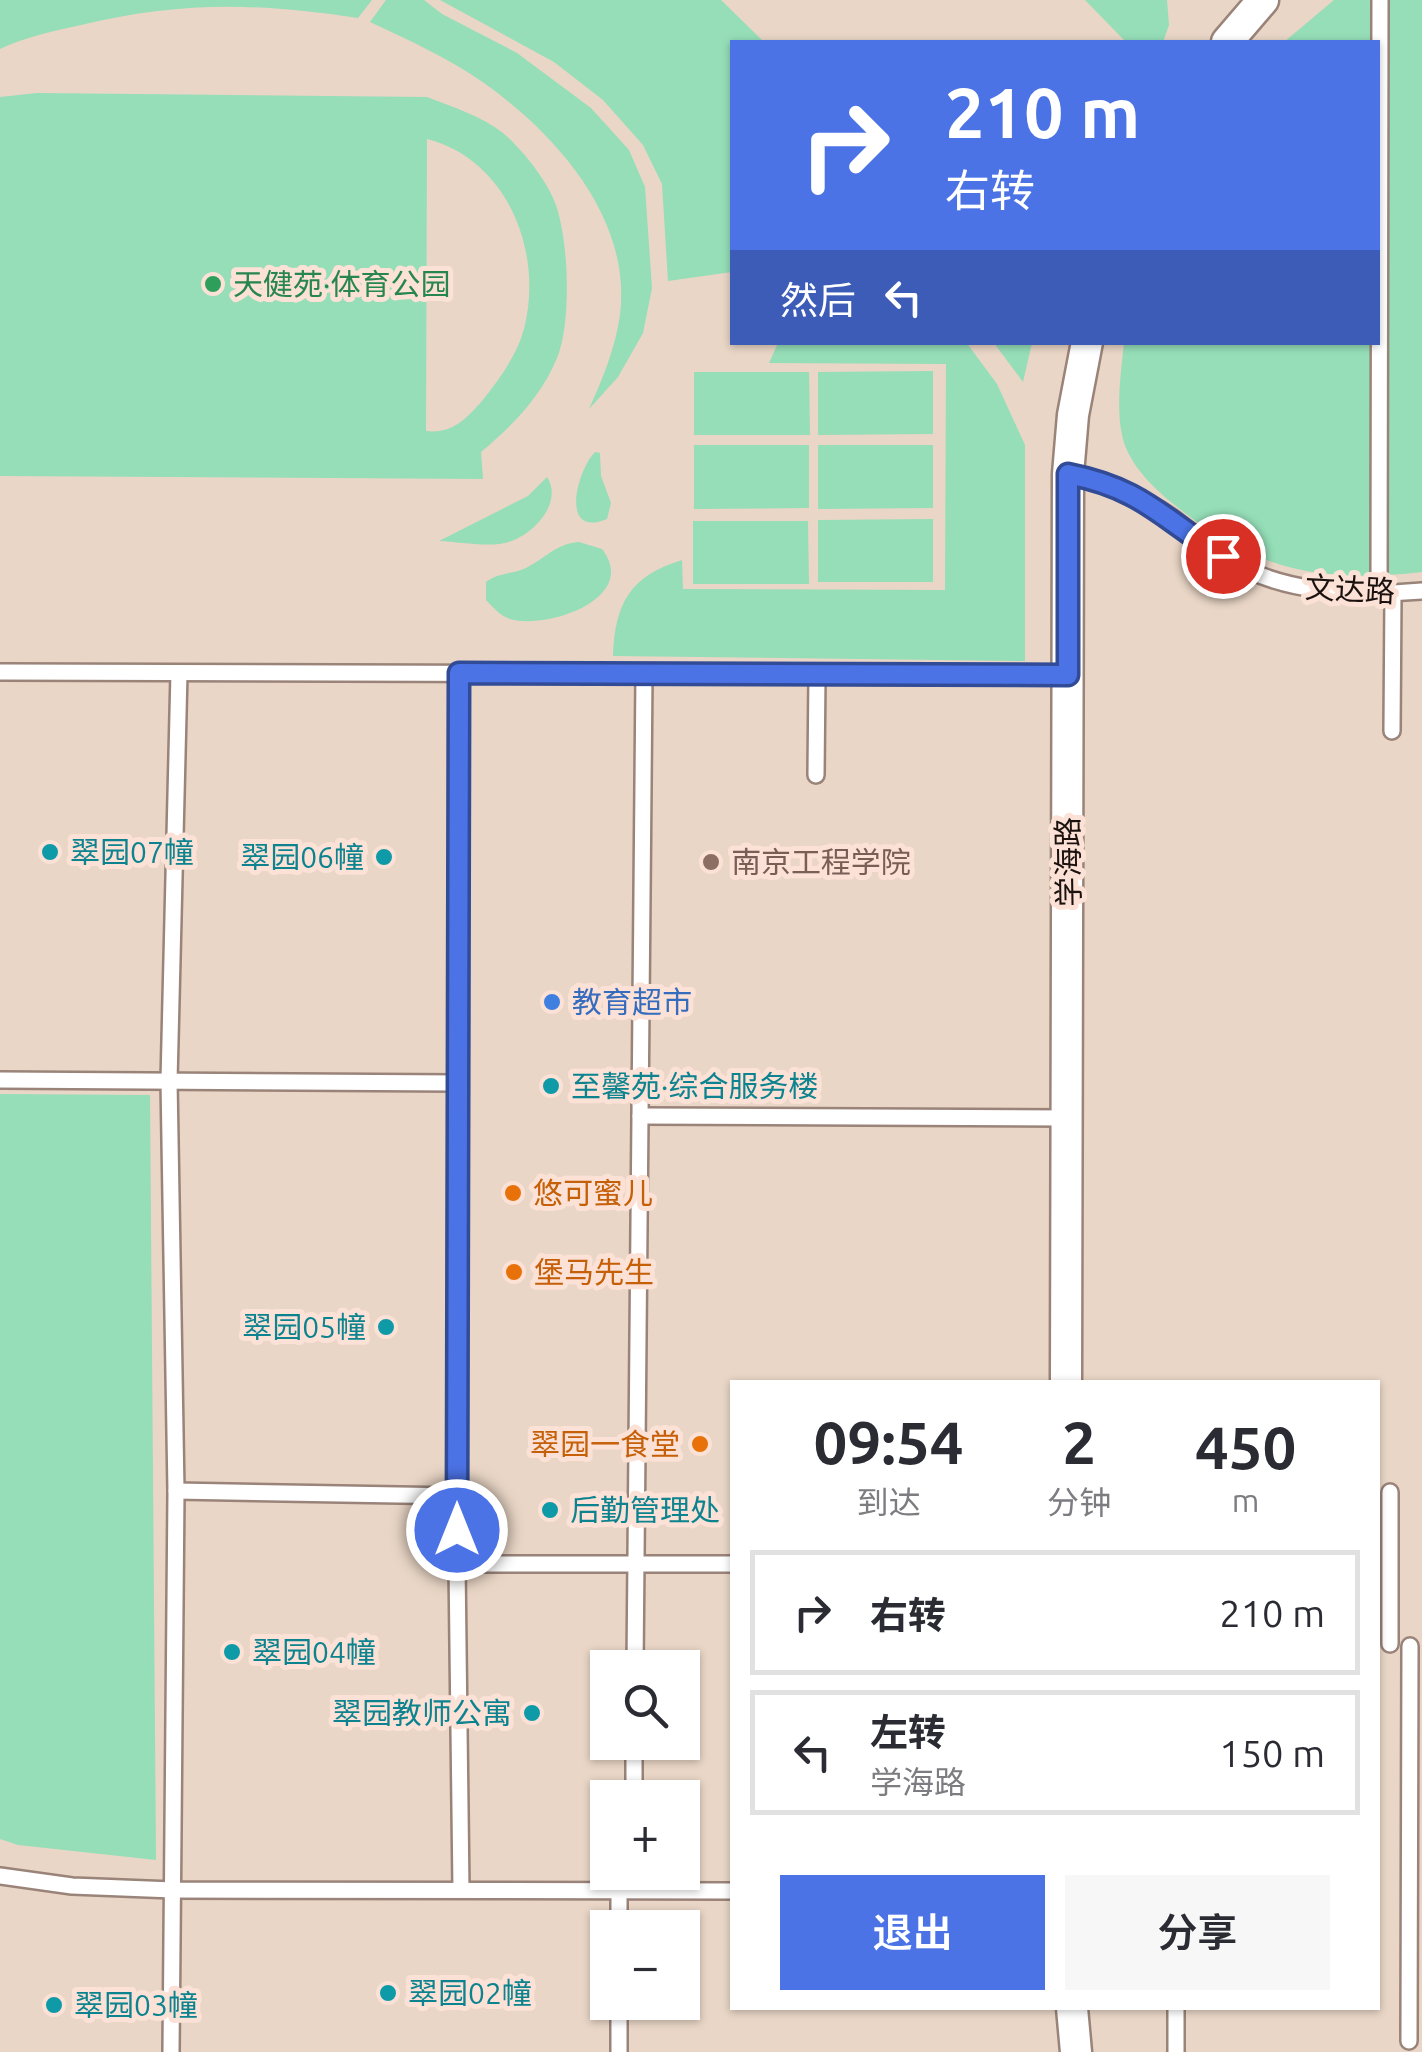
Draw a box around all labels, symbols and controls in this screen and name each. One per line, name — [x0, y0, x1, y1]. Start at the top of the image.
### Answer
text: 210 m — [945, 73, 1140, 151]
icon: right — [780, 80, 910, 210]
text: 右转 — [945, 165, 1035, 216]
place label: 天健苑·体育公园 — [233, 267, 450, 301]
icon: left — [876, 270, 931, 325]
marker: 天健苑·体育公园 — [202, 273, 224, 295]
text: 然后 — [780, 279, 856, 321]
pin — [1181, 514, 1266, 599]
icon: arrive — [1196, 529, 1251, 584]
street label: 文达路 — [1304, 570, 1396, 608]
street label: 学海路 — [1050, 817, 1086, 907]
place label: 翠园07幢 — [70, 835, 194, 869]
place label: 翠园06幢 — [240, 840, 364, 874]
marker: 翠园07幢 — [39, 841, 61, 863]
place label: 南京工程学院 — [731, 845, 911, 879]
marker: 翠园06幢 — [373, 846, 395, 868]
marker: 南京工程学院 — [700, 851, 722, 873]
place label: 教育超市 — [572, 985, 692, 1019]
marker: 教育超市 — [541, 991, 563, 1013]
place label: 至馨苑·综合服务楼 — [571, 1069, 818, 1103]
marker: 至馨苑·综合服务楼 — [540, 1075, 562, 1097]
place label: 悠可蜜儿 — [533, 1176, 653, 1210]
marker: 悠可蜜儿 — [502, 1182, 524, 1204]
place label: 堡马先生 — [534, 1255, 654, 1289]
marker: 堡马先生 — [503, 1261, 525, 1283]
place label: 翠园05幢 — [242, 1310, 366, 1344]
marker: 翠园05幢 — [375, 1316, 397, 1338]
text: 09:54 — [814, 1408, 964, 1475]
text: 2 — [1062, 1408, 1096, 1475]
text: 450 — [1195, 1413, 1296, 1480]
place label: 翠园一食堂 — [530, 1427, 680, 1461]
marker: 翠园一食堂 — [689, 1433, 711, 1455]
position arrow — [405, 1478, 509, 1582]
text: m — [1232, 1482, 1259, 1518]
text: 到达 — [857, 1484, 921, 1520]
text: 分钟 — [1047, 1484, 1111, 1520]
place label: 后勤管理处 — [570, 1493, 720, 1527]
marker: 后勤管理处 — [539, 1499, 561, 1521]
icon: right — [785, 1585, 840, 1640]
text: 210 m — [1219, 1592, 1325, 1634]
text: 右转 — [870, 1594, 946, 1636]
place label: 翠园04幢 — [252, 1635, 376, 1669]
marker: 翠园04幢 — [221, 1641, 243, 1663]
map controls — [590, 1650, 700, 2020]
button: search — [590, 1650, 700, 1760]
place label: 翠园教师公寓 — [332, 1696, 512, 1730]
marker: 翠园教师公寓 — [521, 1702, 543, 1724]
text: 左转 — [870, 1711, 946, 1753]
icon: left — [785, 1725, 840, 1780]
text: 150 m — [1219, 1732, 1325, 1774]
text: 学海路 — [870, 1764, 966, 1800]
button: + — [590, 1780, 700, 1890]
button: 退出 — [780, 1875, 1045, 1990]
button: 分享 — [1065, 1875, 1330, 1990]
button: − — [590, 1910, 700, 2020]
place label: 翠园02幢 — [408, 1976, 532, 2010]
marker: 翠园02幢 — [377, 1982, 399, 2004]
place label: 翠园03幢 — [74, 1988, 198, 2022]
marker: 翠园03幢 — [43, 1994, 65, 2016]

